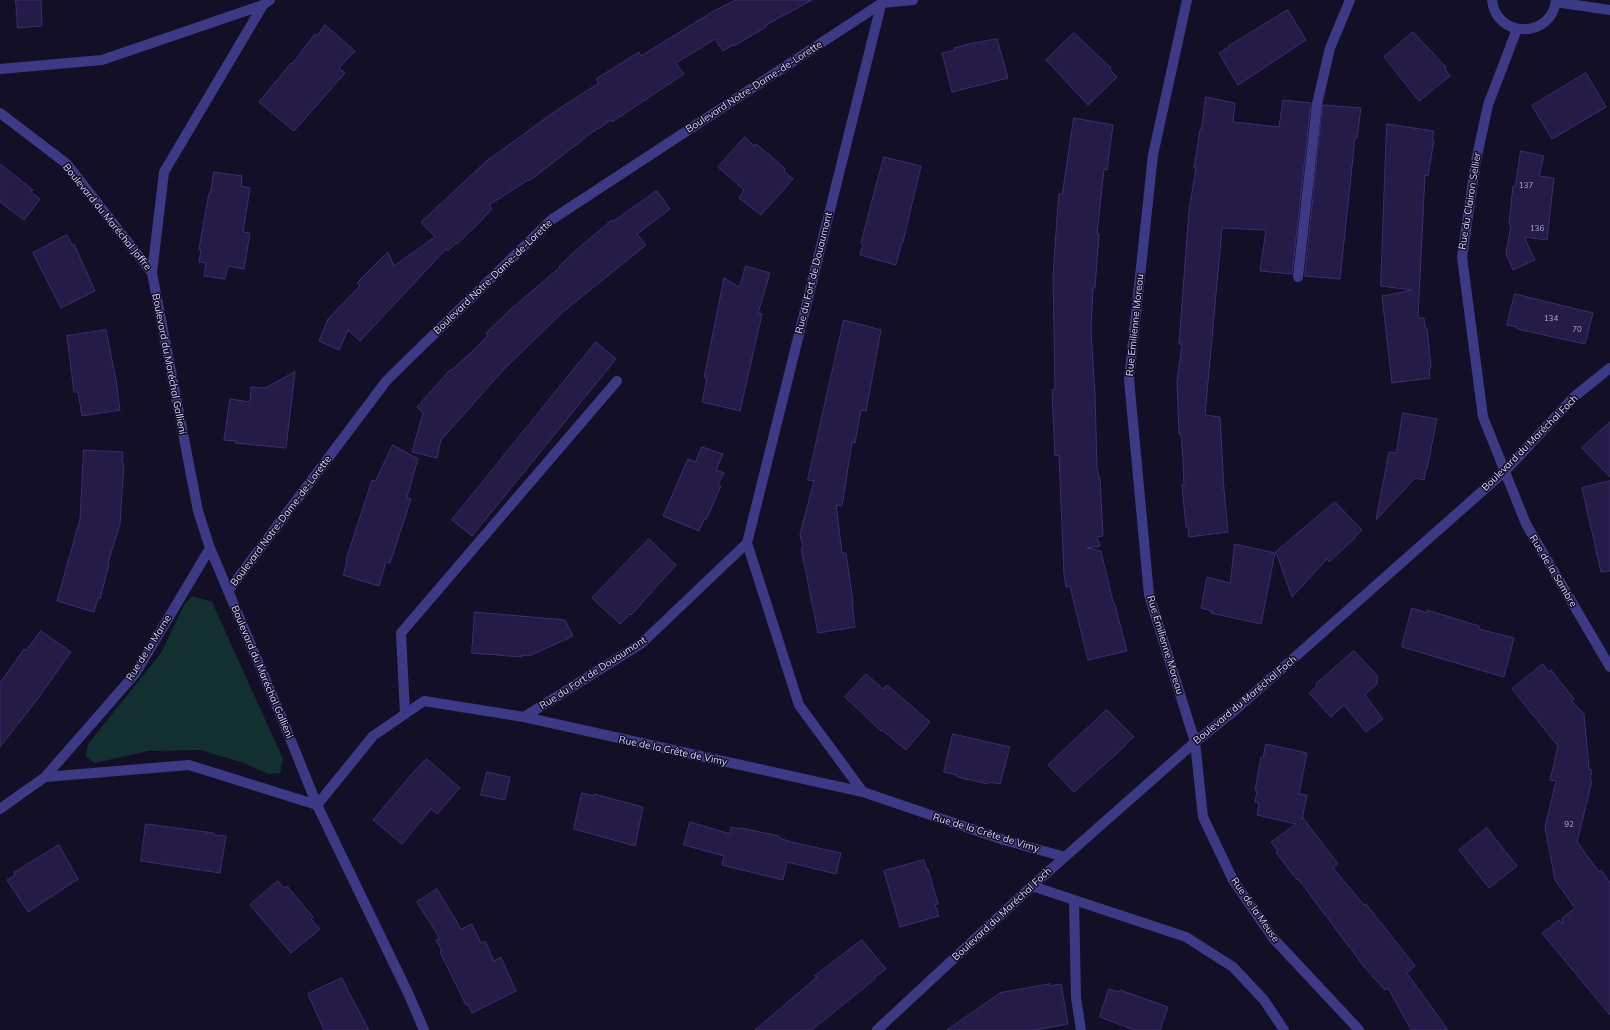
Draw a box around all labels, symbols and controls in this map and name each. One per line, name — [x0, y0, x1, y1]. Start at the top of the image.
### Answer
street label: Boulevard Notre-Dame-de-Lorette — [684, 38, 824, 136]
street label: Rue du Clairon Sellier — [1456, 151, 1484, 251]
street label: Boulevard du Maréchal Joffre — [60, 161, 154, 273]
house number: 137 — [1519, 181, 1533, 191]
street label: Rue du Fort de Douaumont — [793, 211, 835, 335]
street label: Boulevard Notre-Dame-de-Lorette — [431, 217, 555, 337]
house number: 136 — [1530, 224, 1544, 234]
street label: Rue Emilienne Moreau — [1124, 273, 1146, 377]
street label: Boulevard du Maréchal Gallieni — [149, 293, 189, 435]
house number: 134 — [1544, 314, 1558, 324]
house number: 70 — [1572, 325, 1582, 335]
street label: Boulevard du Maréchal Foch — [1479, 392, 1581, 494]
street label: Boulevard Notre-Dame-de-Lorette — [228, 454, 334, 588]
street label: Rue de la Sambre — [1527, 533, 1579, 609]
street label: Rue Emilienne Moreau — [1144, 594, 1186, 696]
street label: Boulevard du Maréchal Gallieni — [228, 604, 296, 740]
street label: Rue de la Marne — [124, 613, 174, 683]
street label: Rue du Fort de Douaumont — [537, 634, 649, 712]
street label: Boulevard du Maréchal Foch — [1191, 653, 1299, 747]
street label: Rue de la Crête de Vimy — [618, 734, 728, 768]
street label: Rue de la Crête de Vimy — [931, 811, 1041, 855]
house number: 92 — [1564, 820, 1574, 830]
street label: Boulevard du Maréchal Foch — [950, 865, 1054, 963]
street label: Rue de la Meuse — [1228, 875, 1282, 945]

